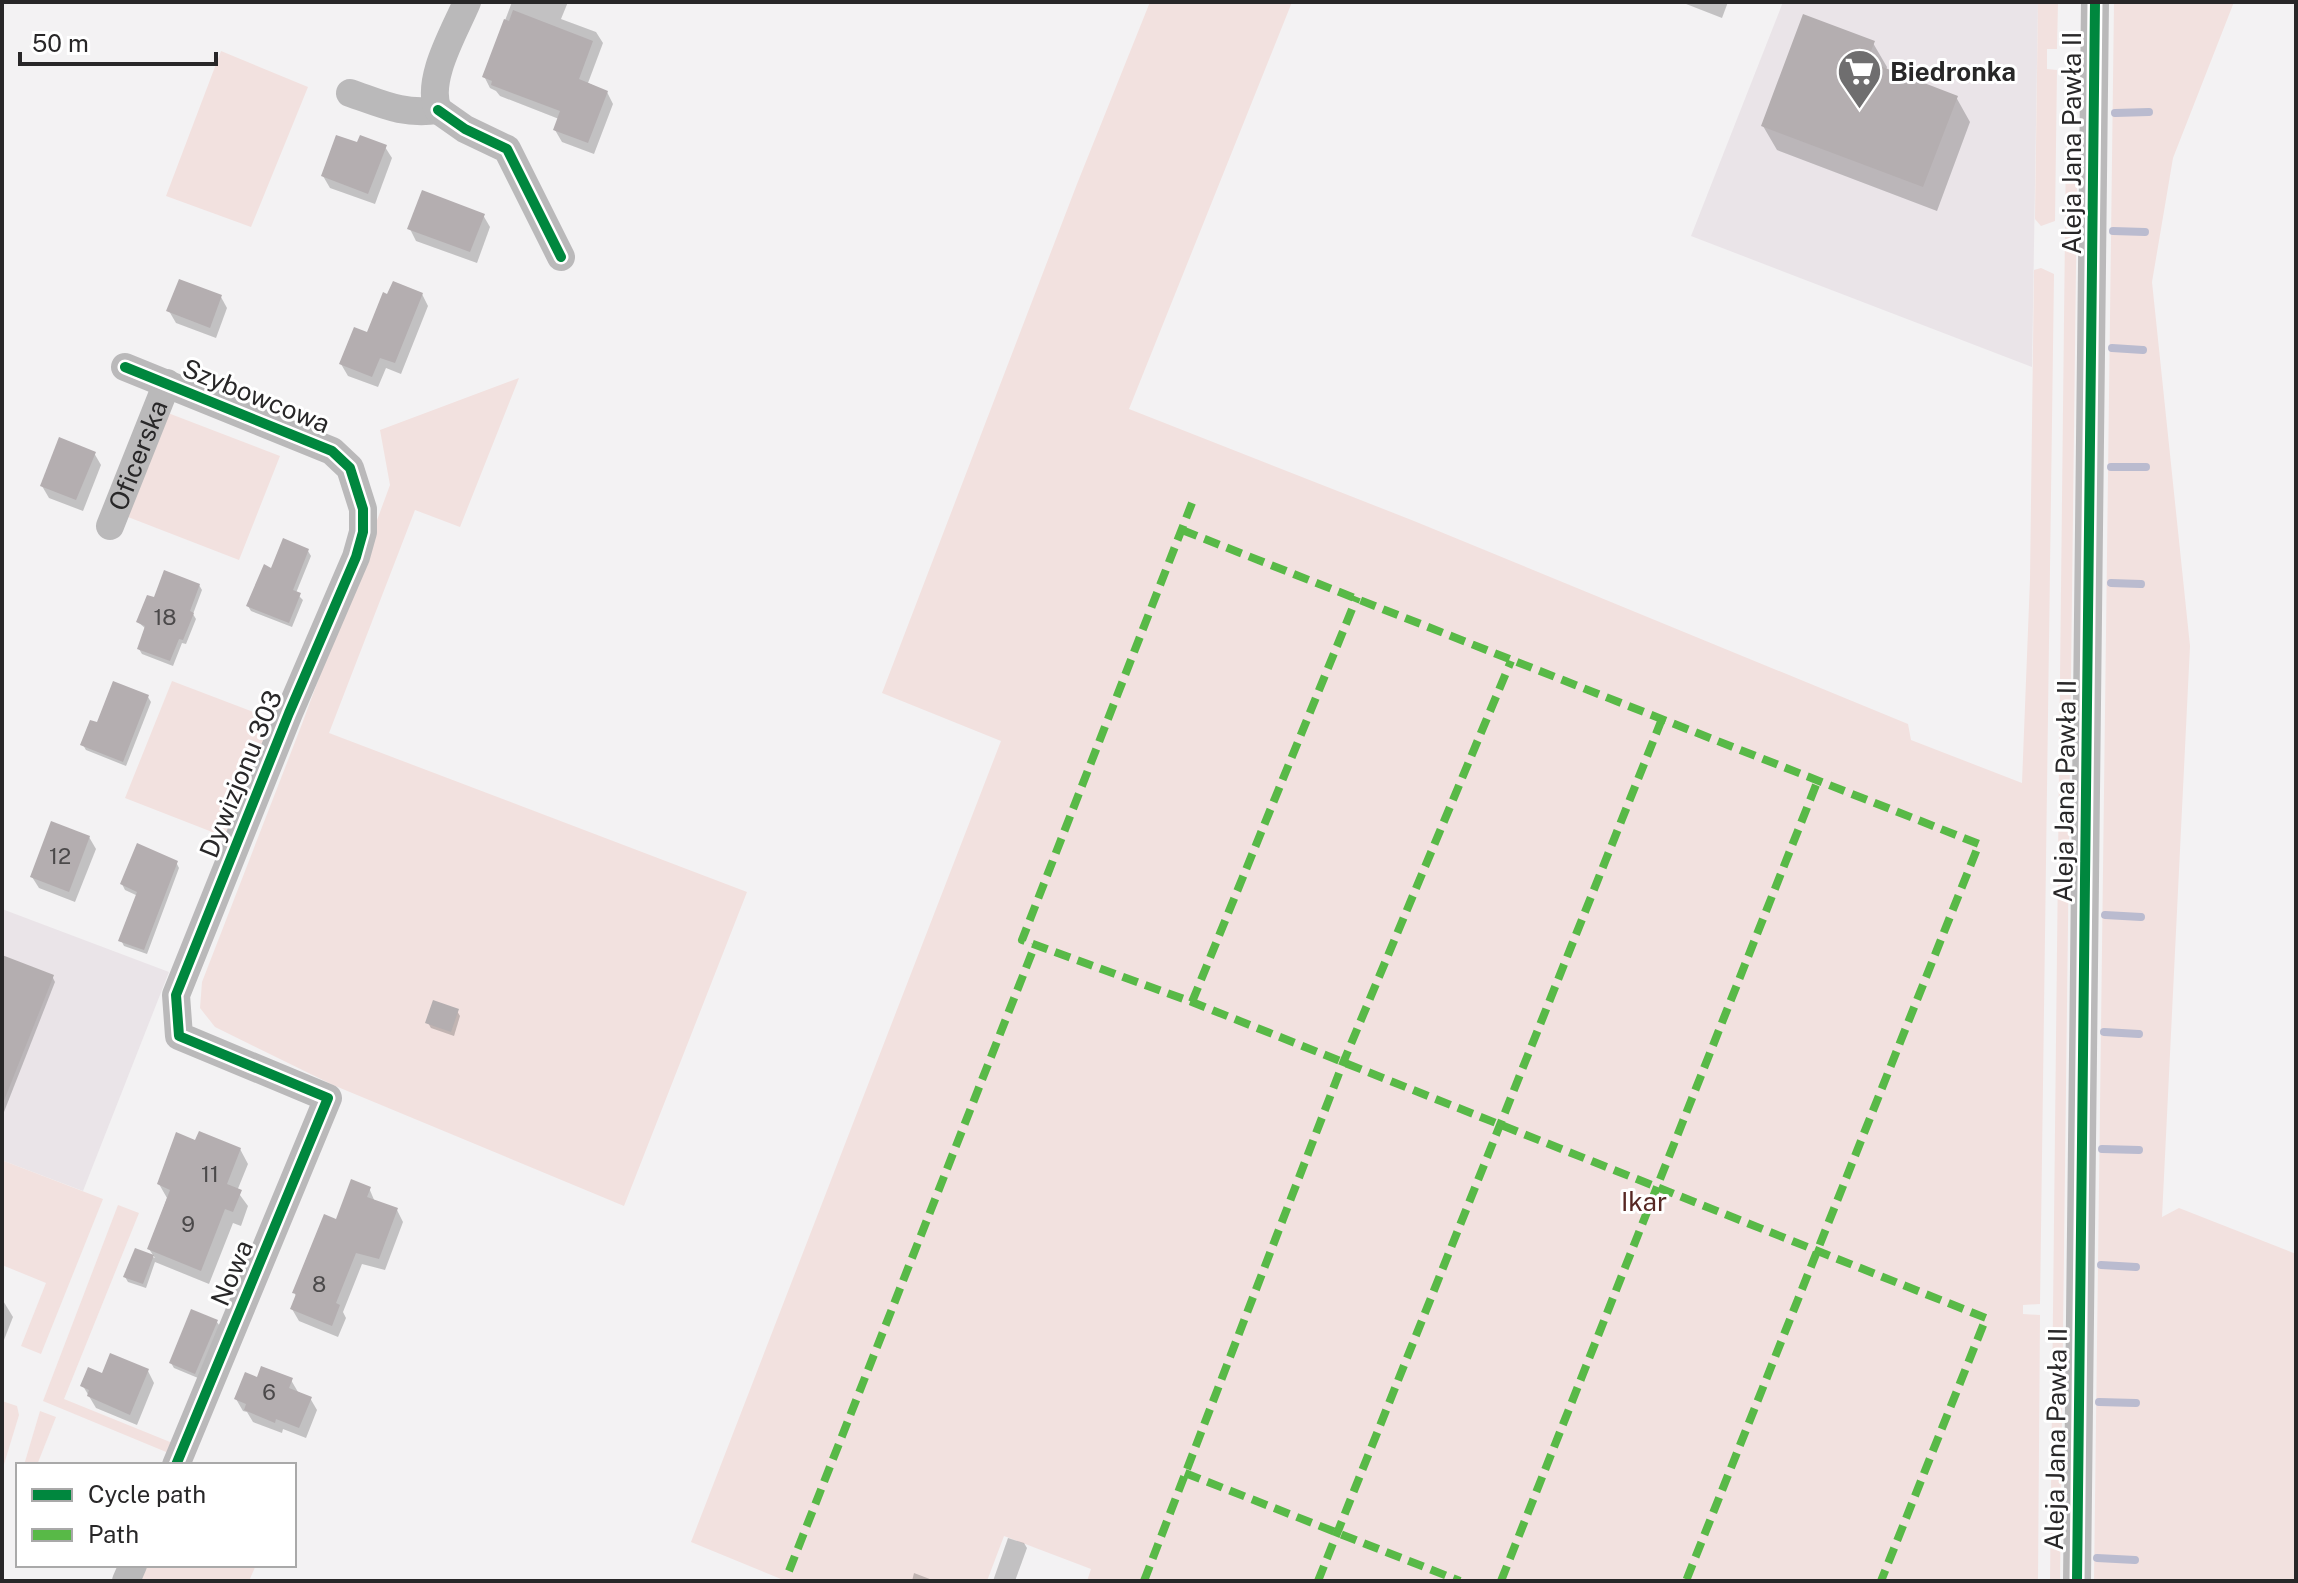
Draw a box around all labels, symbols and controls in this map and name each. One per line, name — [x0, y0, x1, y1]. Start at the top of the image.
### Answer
scale bar — [20, 16, 216, 66]
text: 50 m — [32, 29, 89, 57]
street label: Aleja Jana Pawła II — [2056, 32, 2087, 254]
supermarket icon: Biedronka — [1835, 48, 1883, 111]
place label: Biedronka — [1890, 56, 2016, 87]
street label: Szybowcowa — [178, 352, 334, 439]
street label: Oficerska — [102, 395, 174, 515]
house number: 18 — [153, 604, 177, 630]
street label: Aleja Jana Pawła II — [2047, 679, 2082, 903]
street label: Dywizjonu 303 — [193, 686, 288, 862]
house number: 12 — [49, 843, 71, 869]
house number: 11 — [201, 1161, 219, 1187]
park label: Ikar — [1621, 1186, 1667, 1217]
house number: 9 — [181, 1211, 195, 1237]
street label: Nowa — [204, 1235, 259, 1310]
house number: 8 — [312, 1271, 326, 1297]
street label: Aleja Jana Pawła II — [2038, 1327, 2073, 1551]
house number: 6 — [262, 1379, 276, 1405]
legend — [16, 1463, 296, 1567]
text: Cycle path — [88, 1480, 206, 1508]
text: Path — [88, 1520, 139, 1548]

